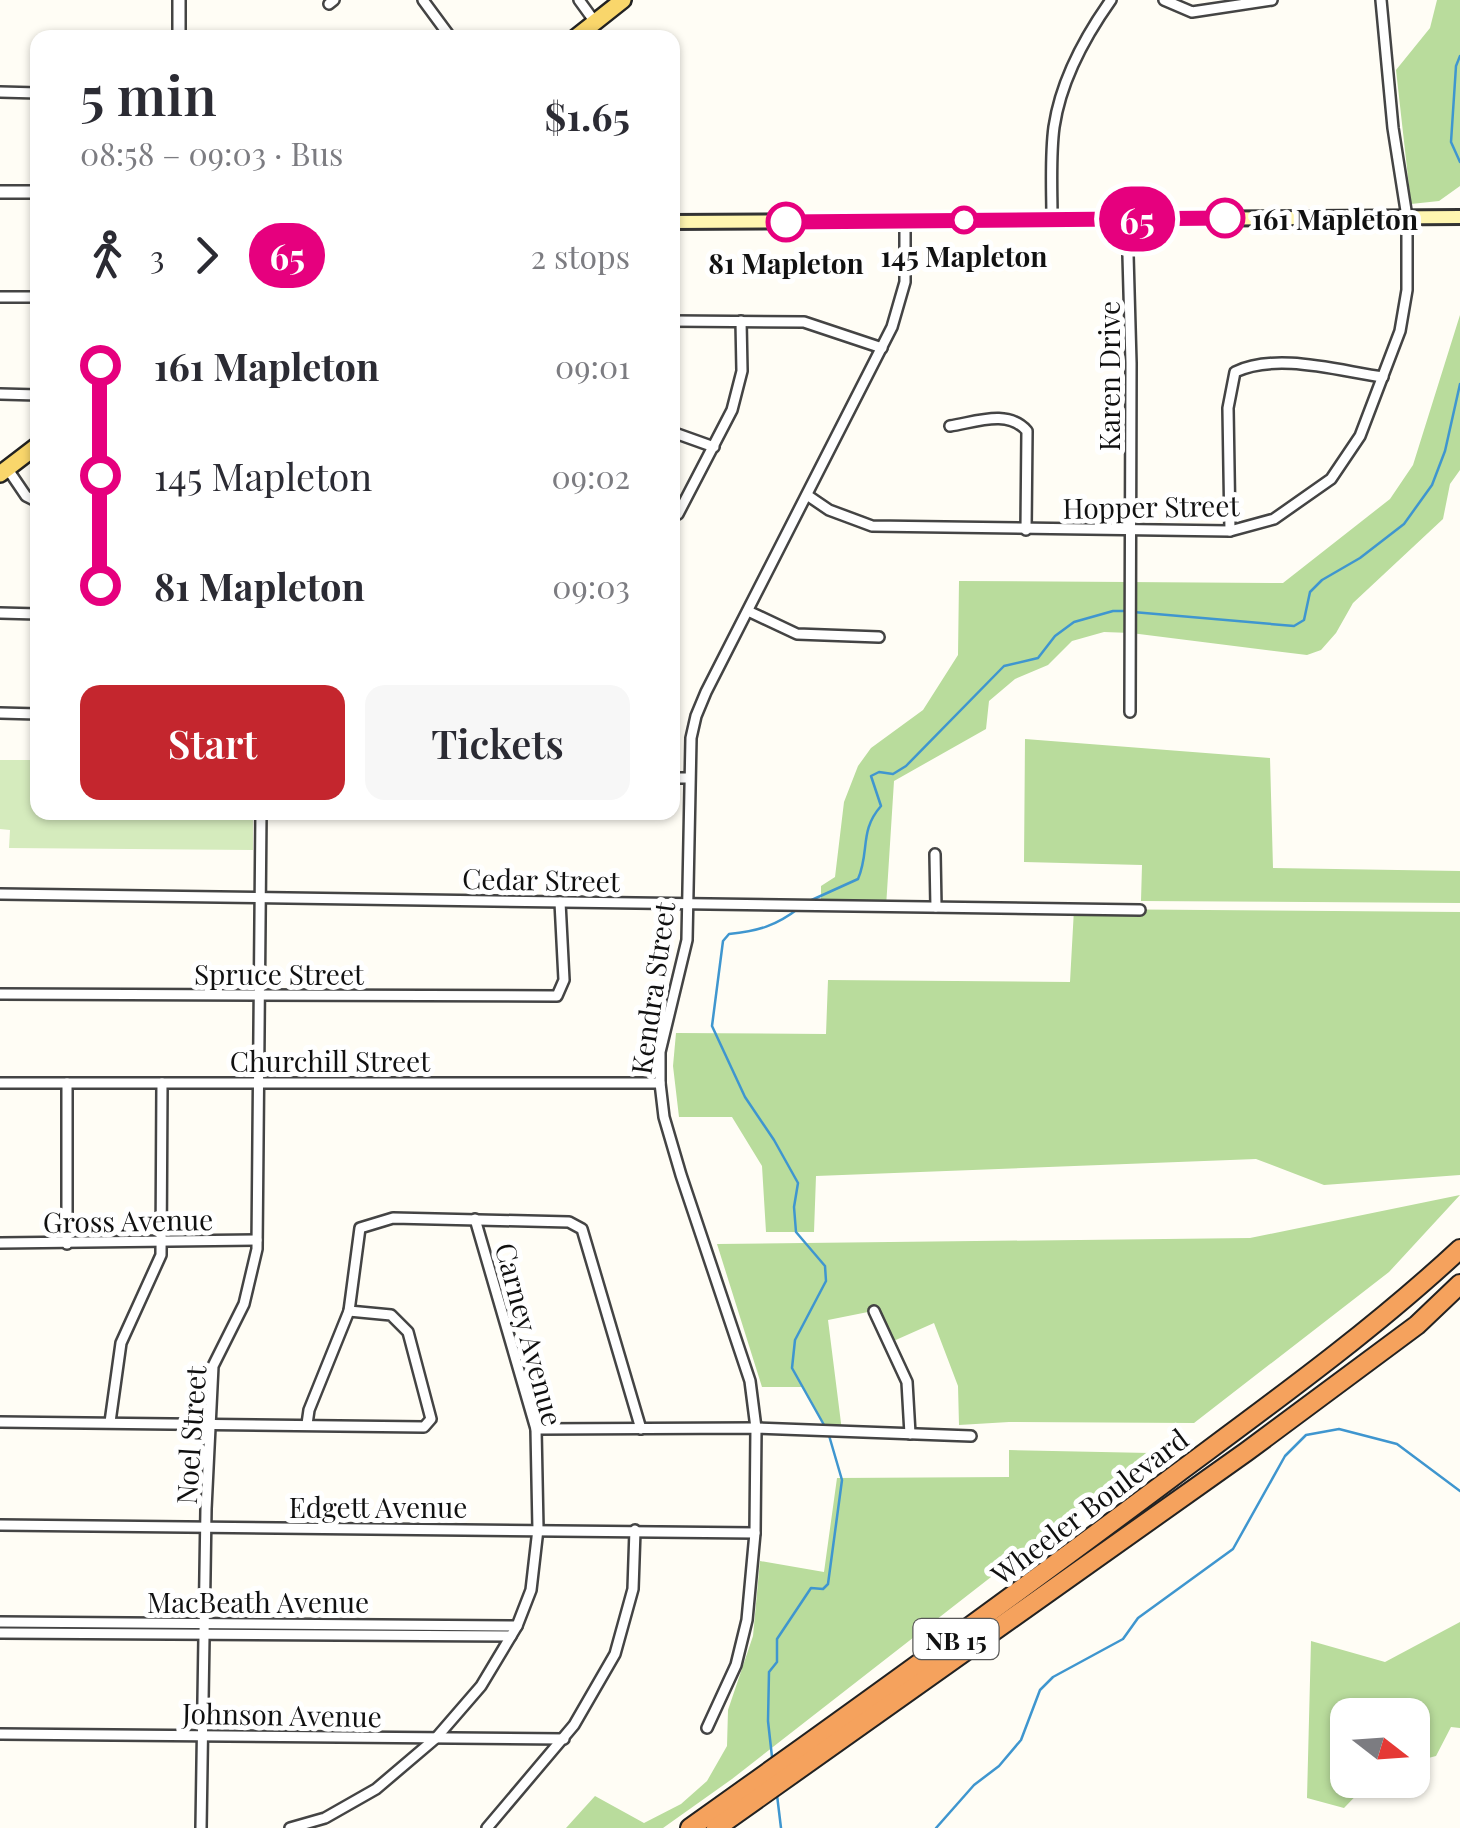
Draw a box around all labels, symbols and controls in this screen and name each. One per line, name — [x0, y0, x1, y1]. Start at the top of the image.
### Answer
text: 5 min — [80, 56, 217, 130]
text: $1.65 — [545, 90, 630, 141]
text: 08:58 – 09:03 · Bus — [80, 131, 343, 174]
line badge: 65 — [1092, 186, 1182, 252]
text: 65 — [1119, 196, 1155, 243]
marker: 161 Mapleton — [1206, 199, 1244, 237]
place label: 161 Mapleton — [1252, 200, 1418, 237]
marker: 81 Mapleton — [767, 203, 805, 241]
marker: 145 Mapleton — [951, 207, 977, 233]
icon: walk — [80, 228, 135, 283]
icon: forward — [179, 228, 234, 283]
text: 65 — [269, 232, 305, 279]
text: 3 — [150, 234, 164, 277]
text: 2 stops — [531, 234, 630, 277]
place label: 145 Mapleton — [881, 237, 1047, 274]
place label: 81 Mapleton — [708, 244, 864, 281]
street label: Karen Drive — [1090, 301, 1127, 451]
text: 161 Mapleton — [154, 340, 379, 391]
text: 09:01 — [555, 344, 630, 387]
text: 145 Mapleton — [154, 450, 372, 501]
text: 09:02 — [551, 454, 630, 497]
street label: Hopper Street — [1062, 486, 1241, 526]
text: 81 Mapleton — [154, 560, 365, 611]
text: 09:03 — [552, 564, 630, 607]
button: Start — [80, 685, 345, 800]
button: Tickets — [365, 685, 630, 800]
street label: Cedar Street — [462, 859, 621, 899]
street label: Kendra Street — [622, 898, 683, 1077]
street label: Spruce Street — [194, 955, 365, 992]
street label: Churchill Street — [230, 1042, 431, 1079]
street label: Gross Avenue — [42, 1200, 214, 1240]
street label: Carney Avenue — [488, 1238, 572, 1430]
street label: Noel Street — [167, 1363, 213, 1506]
street label: Wheeler Boulevard — [982, 1420, 1195, 1593]
street label: Edgett Avenue — [289, 1488, 467, 1525]
street label: MacBeath Avenue — [147, 1583, 369, 1620]
road number: NB 15 — [914, 1619, 998, 1659]
street label: Johnson Avenue — [181, 1694, 382, 1734]
north arrow — [1330, 1698, 1430, 1798]
map controls — [1330, 1698, 1430, 1798]

